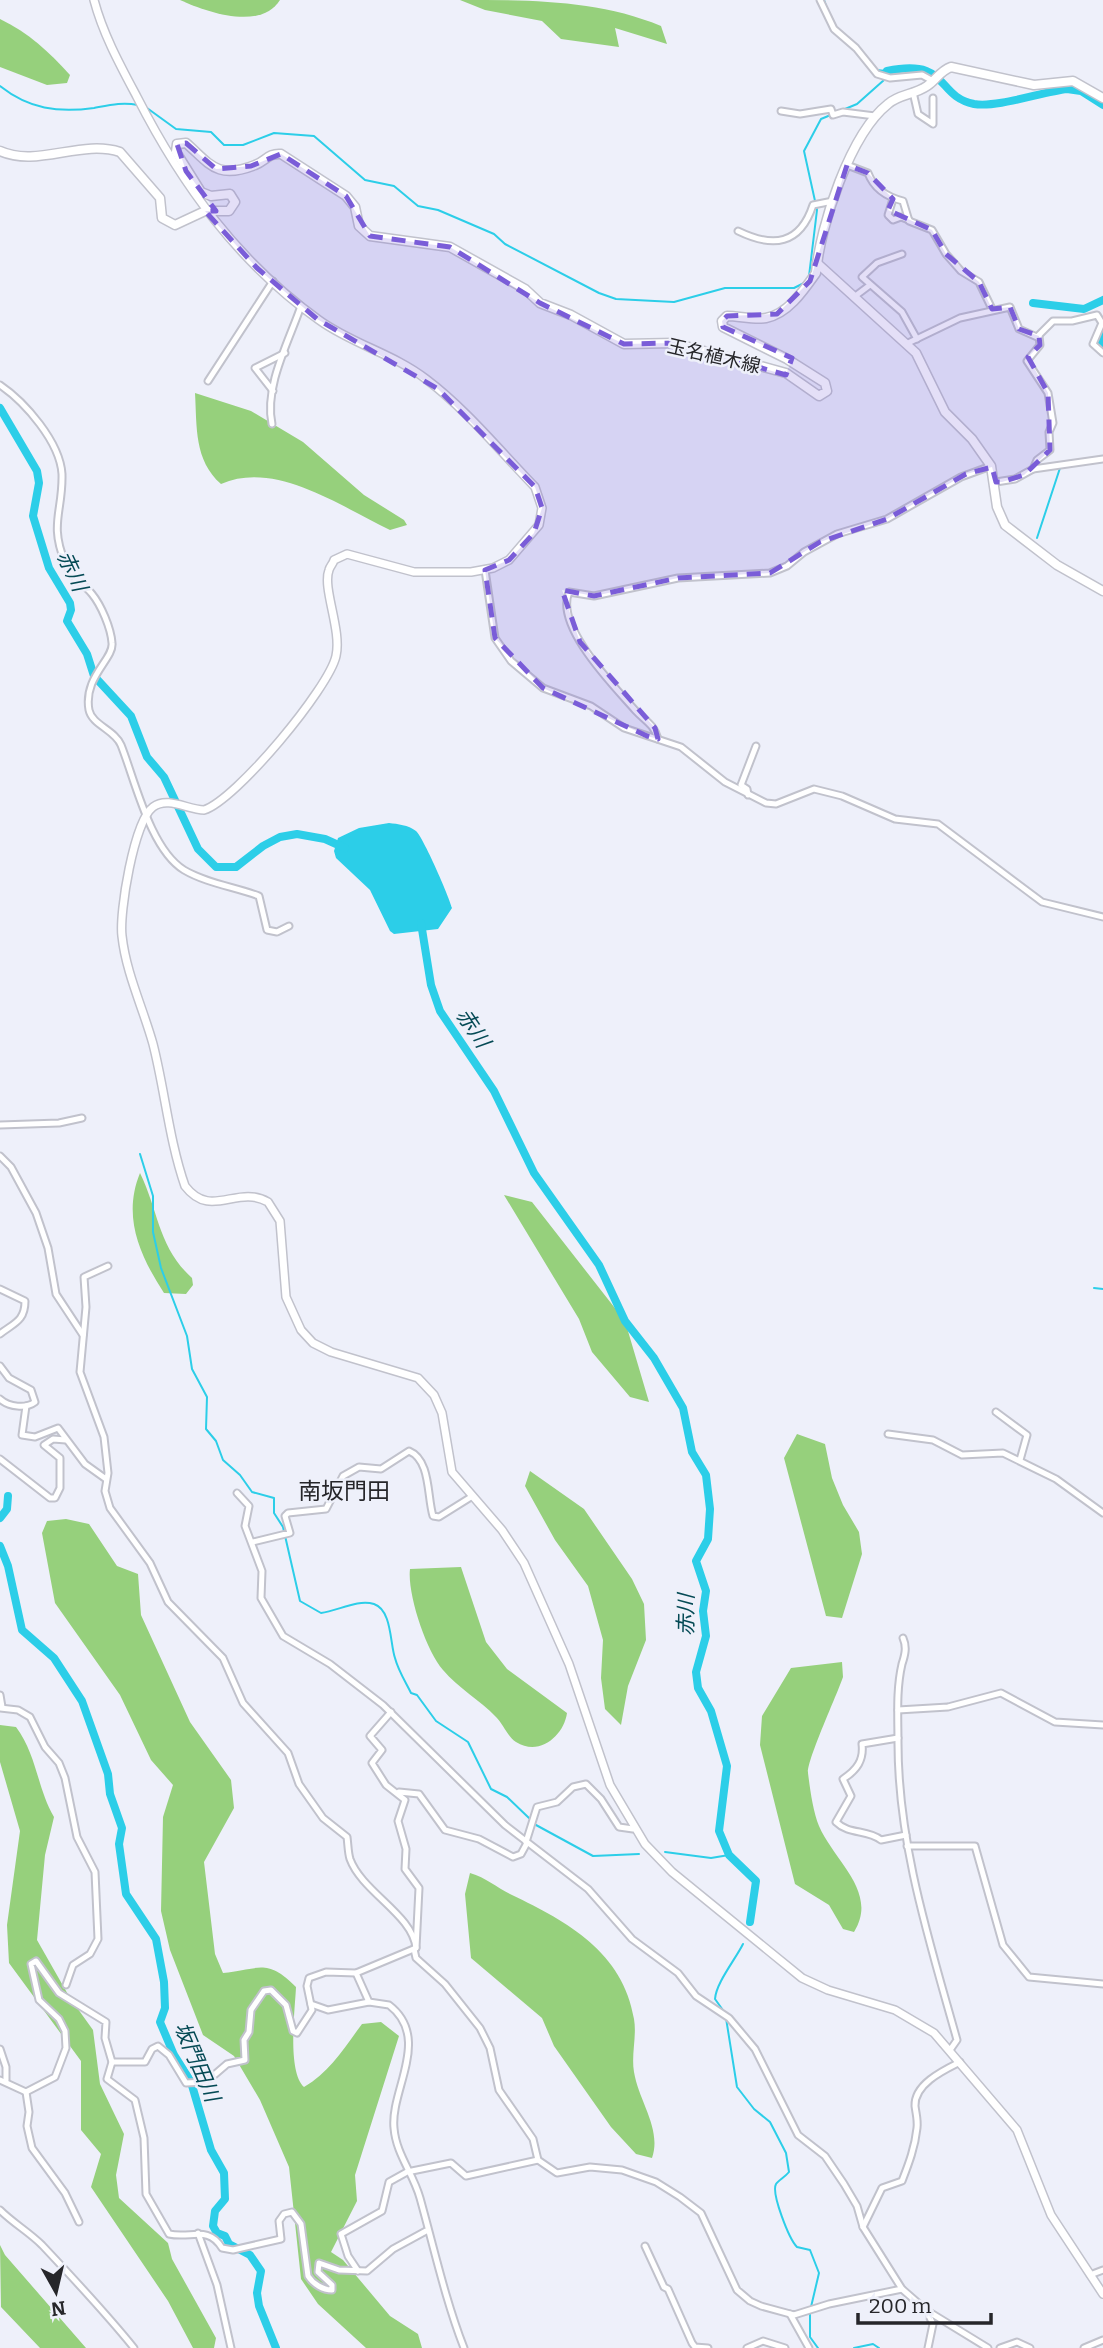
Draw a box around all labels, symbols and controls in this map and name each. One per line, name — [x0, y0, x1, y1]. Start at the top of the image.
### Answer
street label: 玉名植木線 — [665, 334, 763, 378]
water label: 赤川 — [51, 546, 94, 597]
water label: 赤川 — [450, 1003, 497, 1054]
district label: 南坂門田 — [298, 1477, 390, 1505]
water label: 赤川 — [673, 1592, 699, 1636]
water label: 坂門田川 — [169, 2018, 226, 2108]
north arrow — [21, 2257, 91, 2327]
scale bar — [858, 2282, 991, 2326]
text: 200 m — [869, 2293, 932, 2319]
text: N — [49, 2296, 67, 2321]

